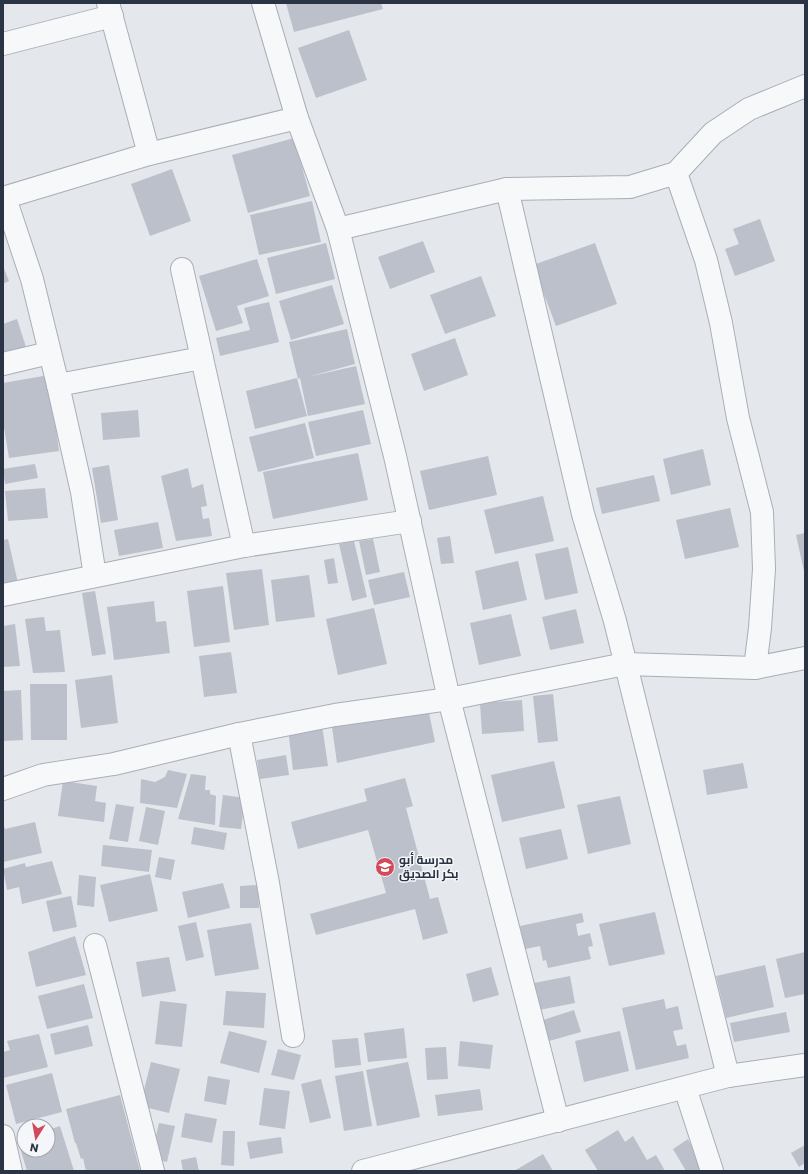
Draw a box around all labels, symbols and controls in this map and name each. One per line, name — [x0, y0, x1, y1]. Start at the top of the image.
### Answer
place label: مدرسة أبو بكر الصديق — [399, 851, 459, 882]
school or university icon: مدرسة أبو بكر الصديق — [374, 856, 396, 878]
north arrow — [16, 1118, 56, 1158]
text: N — [29, 1139, 40, 1156]

